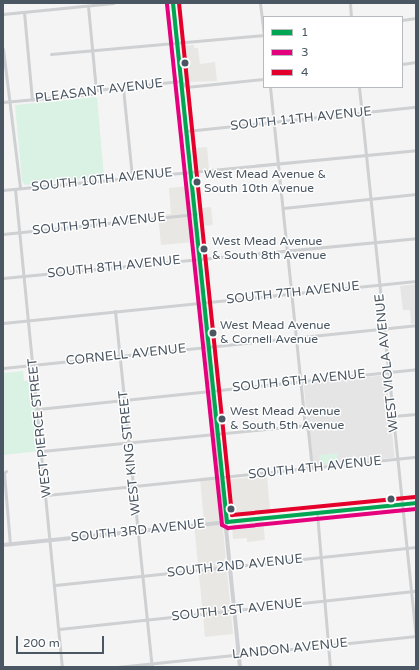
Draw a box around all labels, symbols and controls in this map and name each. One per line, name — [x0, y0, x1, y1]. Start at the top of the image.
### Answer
legend — [263, 16, 403, 88]
text: 1 — [301, 25, 309, 39]
text: 3 — [301, 45, 309, 59]
unlabelled marker — [180, 58, 190, 68]
text: 4 — [301, 65, 309, 79]
street label: PLEASANT AVENUE — [34, 75, 164, 107]
street label: SOUTH 11TH AVENUE — [230, 104, 372, 134]
street label: SOUTH 10TH AVENUE — [31, 165, 173, 195]
place label: West Mead Avenue & South 10th Avenue — [204, 168, 326, 196]
marker: West Mead Avenue & South 10th Avenue — [192, 177, 202, 187]
street label: SOUTH 9TH AVENUE — [32, 209, 166, 239]
place label: West Mead Avenue & South 8th Avenue — [212, 235, 326, 263]
marker: West Mead Avenue & South 8th Avenue — [199, 244, 209, 254]
street label: SOUTH 8TH AVENUE — [47, 252, 181, 282]
street label: SOUTH 7TH AVENUE — [226, 278, 360, 308]
street label: WEST VIOLA AVENUE — [372, 293, 402, 433]
place label: West Mead Avenue & Cornell Avenue — [220, 319, 330, 347]
marker: West Mead Avenue & Cornell Avenue — [208, 328, 218, 338]
street label: CORNELL AVENUE — [65, 341, 187, 369]
street label: WEST PIERCE STREET — [25, 357, 55, 499]
street label: SOUTH 6TH AVENUE — [232, 366, 366, 396]
street label: WEST KING STREET — [116, 390, 144, 516]
place label: West Mead Avenue & South 5th Avenue — [230, 405, 344, 433]
marker: West Mead Avenue & South 5th Avenue — [217, 414, 227, 424]
street label: SOUTH 4TH AVENUE — [248, 453, 382, 483]
unlabelled marker — [386, 494, 396, 504]
unlabelled marker — [226, 504, 236, 514]
street label: SOUTH 3RD AVENUE — [70, 516, 206, 546]
street label: SOUTH 2ND AVENUE — [166, 551, 304, 581]
street label: SOUTH 1ST AVENUE — [171, 595, 303, 625]
scale bar — [18, 628, 106, 654]
street label: LANDON AVENUE — [231, 635, 349, 663]
text: 200 m — [23, 636, 60, 650]

